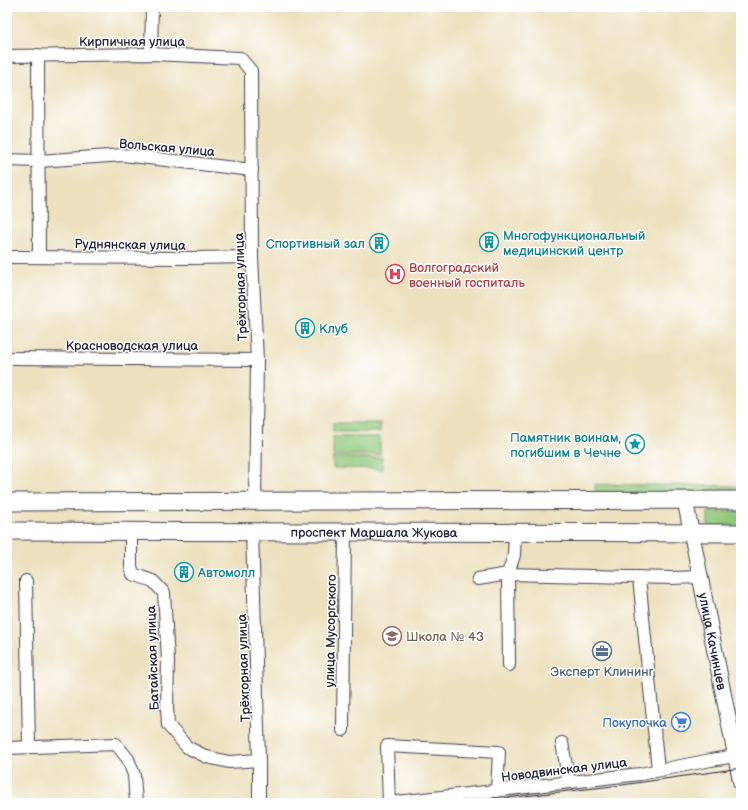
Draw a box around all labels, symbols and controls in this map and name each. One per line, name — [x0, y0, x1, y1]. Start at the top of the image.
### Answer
street label: Кирпичная улица — [79, 34, 185, 50]
street label: Вольская улица — [118, 136, 216, 160]
place label: Многофункциональный медицинский центр — [503, 228, 645, 259]
building icon: Многофункциональный медицинский центр — [478, 231, 500, 253]
street label: Трёхгорная улица — [231, 232, 251, 341]
building icon: Спортивный зал — [368, 232, 390, 254]
street label: Руднянская улица — [74, 236, 186, 254]
place label: Спортивный зал — [266, 236, 365, 252]
place label: Волгоградский военный госпиталь — [409, 260, 525, 291]
hospital icon: Волгоградский военный госпиталь — [384, 263, 406, 285]
building icon: Клуб — [294, 317, 316, 339]
place label: Клуб — [319, 321, 348, 337]
street label: Красноводская улица — [66, 338, 199, 354]
place label: Памятник воинам, погибшим в Чечне — [510, 430, 621, 461]
place icon: Памятник воинам, погибшим в Чечне — [624, 433, 646, 455]
street label: проспект Маршала Жукова — [291, 525, 458, 541]
building icon: Автомолл — [173, 561, 195, 583]
place label: Автомолл — [197, 565, 255, 581]
street label: улица Мусоргского — [322, 574, 340, 688]
street label: улица Качинцев — [695, 591, 729, 692]
street label: Батайская улица — [143, 605, 163, 711]
street label: Трёхгорная улица — [234, 613, 254, 722]
school or university icon: Школа № 43 — [381, 625, 403, 647]
place label: Школа № 43 — [406, 629, 484, 645]
office icon: Эксперт Клининг — [591, 640, 613, 662]
place label: Эксперт Клининг — [550, 664, 654, 680]
supermarket icon: Покупочка — [670, 711, 692, 733]
place label: Покупочка — [602, 715, 667, 731]
street label: Новодвинская улица — [500, 754, 628, 786]

